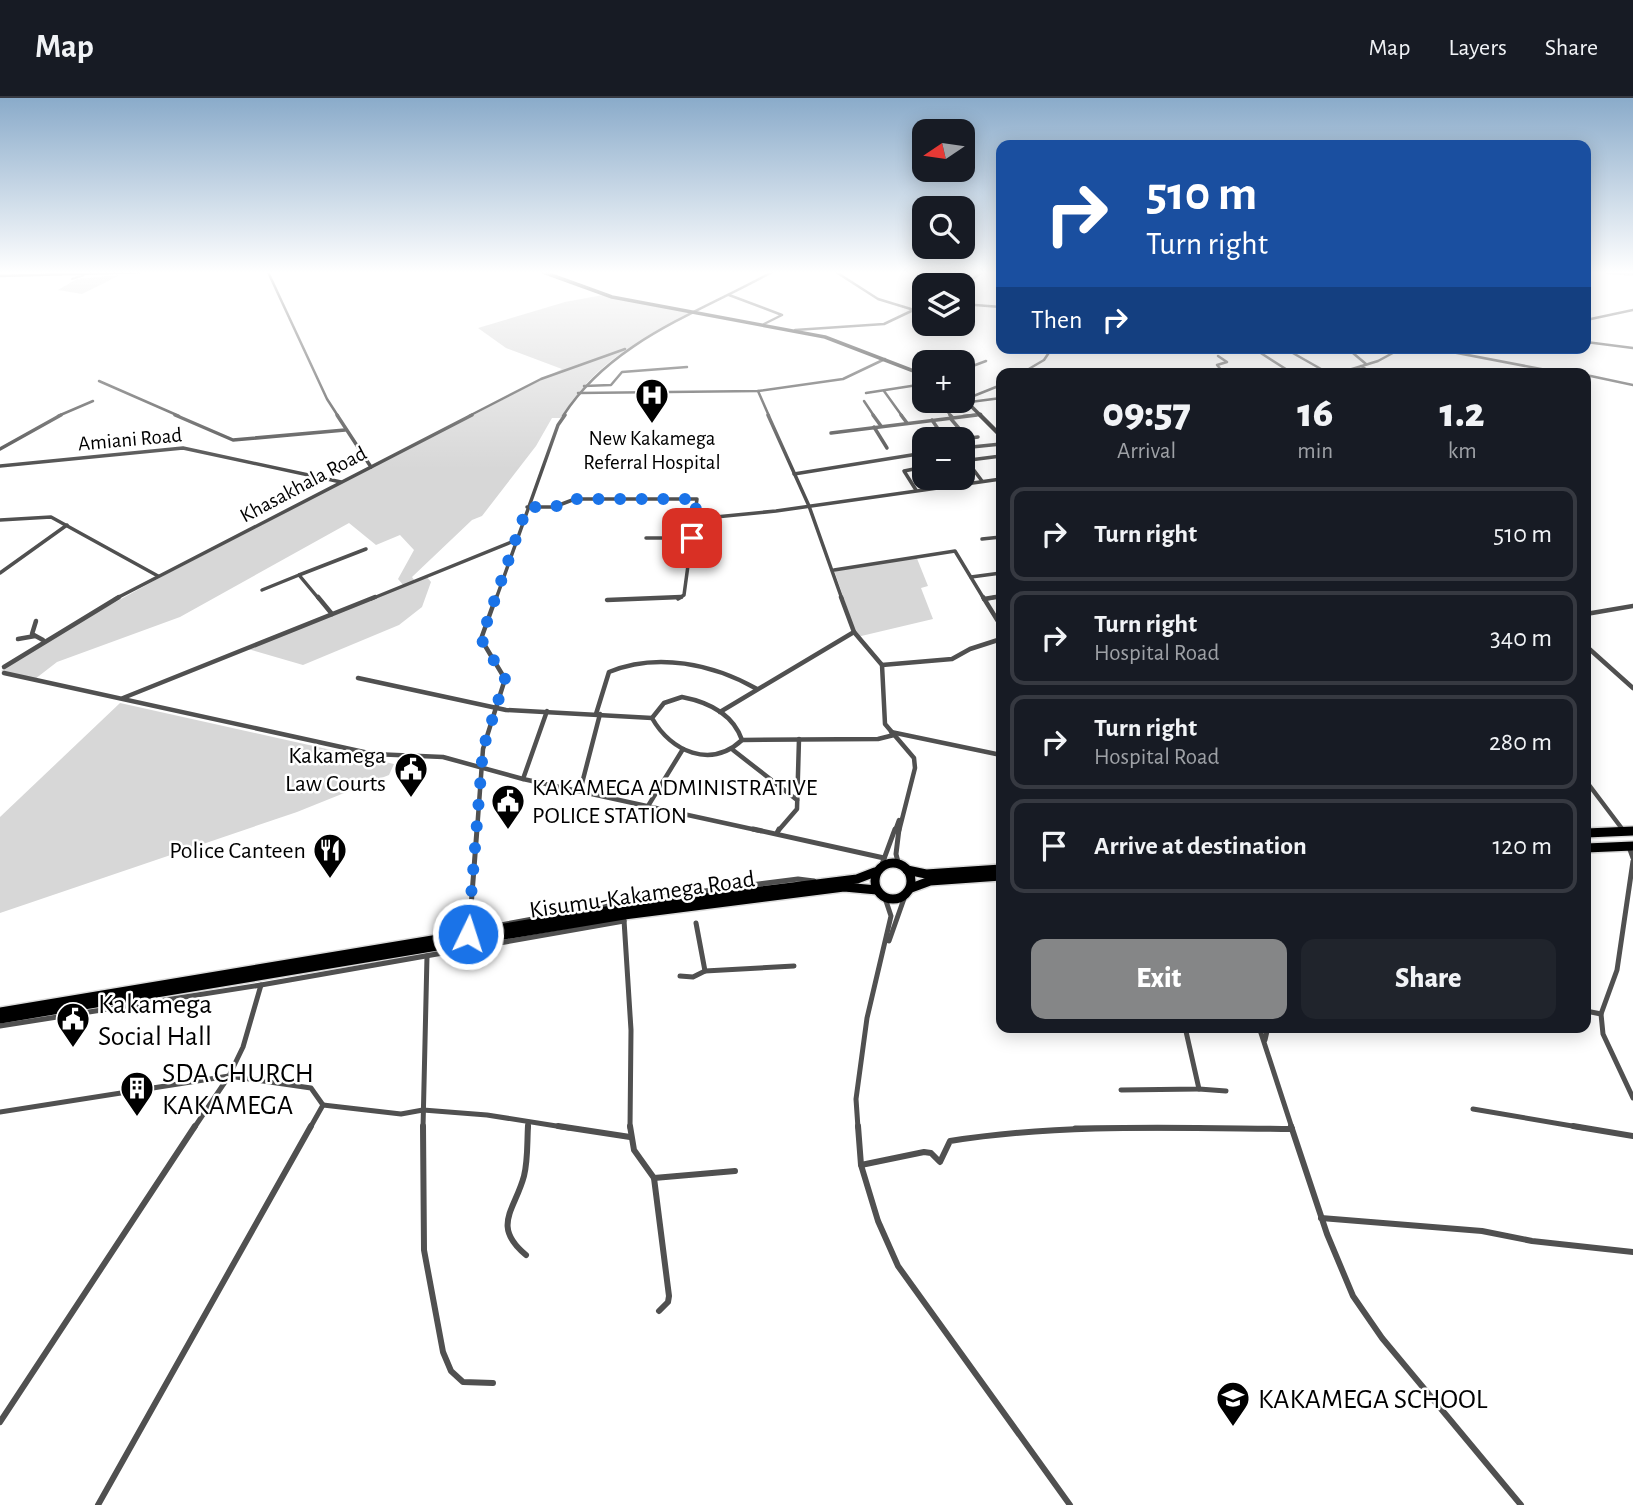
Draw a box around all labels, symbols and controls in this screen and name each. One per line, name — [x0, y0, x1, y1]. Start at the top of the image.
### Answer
text: Map — [35, 31, 94, 64]
text: Map — [1368, 36, 1410, 60]
text: Layers — [1448, 36, 1507, 60]
text: Share — [1545, 36, 1598, 60]
north arrow — [912, 119, 975, 182]
map controls — [912, 119, 975, 490]
icon: right — [1031, 168, 1122, 259]
text: 510 m — [1146, 170, 1257, 219]
button: search — [912, 196, 975, 259]
text: Turn right — [1146, 228, 1268, 260]
button: layers — [912, 273, 975, 336]
icon: right — [1096, 301, 1134, 339]
text: Then — [1031, 307, 1082, 333]
button: + — [912, 350, 975, 413]
hospital icon: New Kakamega Referral Hospital — [633, 376, 671, 425]
text: 09:57 — [1102, 392, 1191, 434]
text: 16 — [1297, 392, 1333, 434]
text: 1.2 — [1440, 392, 1485, 434]
street label: Amiani Road — [77, 424, 183, 455]
button: − — [912, 427, 975, 490]
place label: New Kakamega Referral Hospital — [583, 428, 721, 473]
text: Arrival — [1117, 440, 1176, 463]
text: min — [1297, 440, 1333, 463]
text: km — [1448, 440, 1477, 463]
street label: Khasakhala Road — [237, 442, 370, 527]
pin — [662, 508, 722, 568]
icon: right — [1035, 515, 1073, 553]
icon: arrive — [673, 519, 711, 557]
text: Turn right — [1094, 521, 1197, 547]
text: 510 m — [1493, 521, 1552, 547]
text: Turn right — [1094, 611, 1197, 637]
icon: right — [1035, 619, 1073, 657]
text: 340 m — [1490, 625, 1552, 651]
text: Hospital Road — [1094, 642, 1220, 665]
text: Turn right — [1094, 715, 1197, 741]
icon: right — [1035, 723, 1073, 761]
text: 280 m — [1489, 729, 1552, 755]
place label: Kakamega Law Courts — [285, 744, 386, 796]
text: Hospital Road — [1094, 746, 1220, 769]
public building icon: Kakamega Law Courts — [392, 750, 430, 799]
place label: KAKAMEGA ADMINISTRATIVE POLICE STATION — [532, 776, 818, 828]
public building icon: KAKAMEGA ADMINISTRATIVE POLICE STATION — [489, 782, 527, 831]
icon: arrive — [1035, 827, 1073, 865]
restaurant icon: Police Canteen — [311, 831, 349, 880]
text: Arrive at destination — [1094, 833, 1307, 859]
text: 120 m — [1492, 833, 1552, 859]
place label: Police Canteen — [169, 839, 306, 863]
street label: Kisumu-Kakamega Road — [528, 867, 756, 923]
position arrow — [431, 897, 505, 971]
button: Exit — [1031, 939, 1287, 1019]
button: Share — [1301, 939, 1556, 1019]
place label: Kakamega Social Hall — [98, 991, 212, 1051]
public building icon: Kakamega Social Hall — [54, 1000, 92, 1049]
place label: SDA CHURCH KAKAMEGA — [162, 1060, 314, 1120]
building icon: SDA CHURCH KAKAMEGA — [118, 1069, 156, 1118]
school or university icon: KAKAMEGA SCHOOL — [1214, 1379, 1252, 1428]
place label: KAKAMEGA SCHOOL — [1258, 1386, 1488, 1414]

